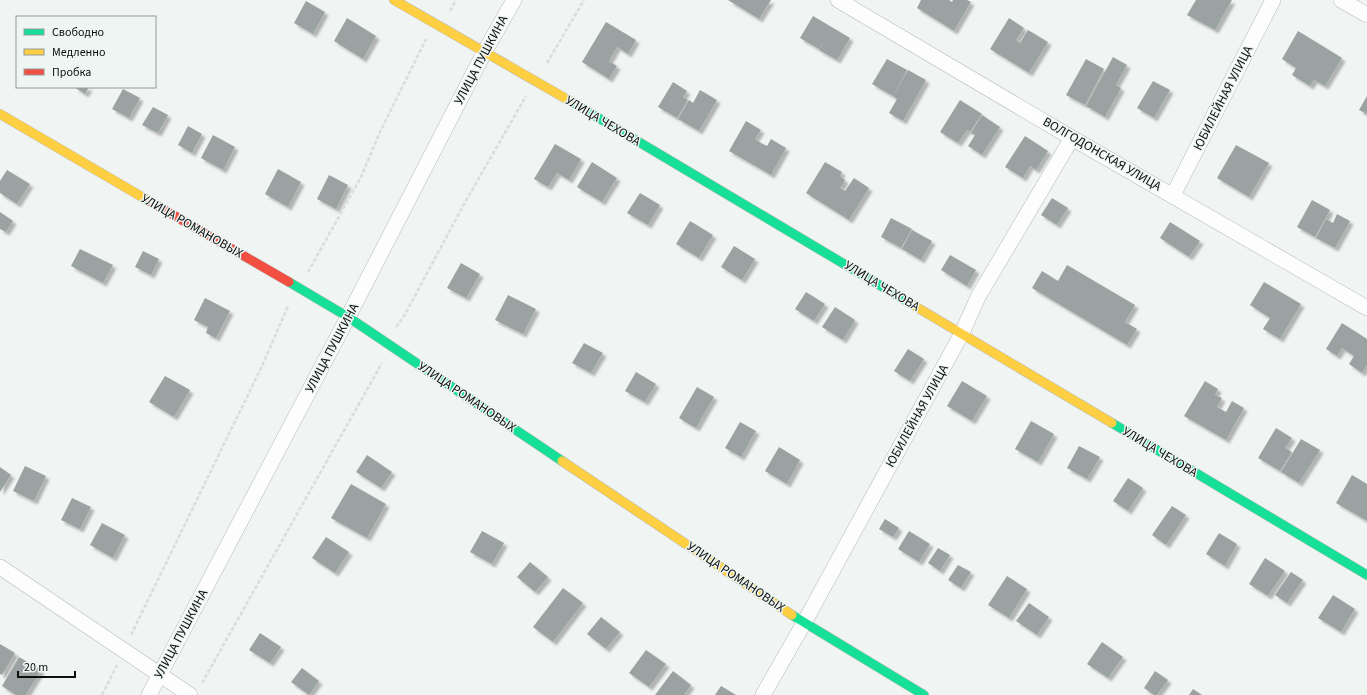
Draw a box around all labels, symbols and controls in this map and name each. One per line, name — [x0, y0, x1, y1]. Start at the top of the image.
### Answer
street label: УЛИЦА ПУШКИНА — [450, 11, 513, 108]
legend — [16, 16, 156, 88]
text: Свободно — [52, 24, 104, 41]
street label: ЮБИЛЕЙНАЯ УЛИЦА — [1189, 42, 1258, 153]
text: Медленно — [52, 44, 106, 61]
text: Пробка — [52, 64, 91, 81]
street label: УЛИЦА ЧЕХОВА — [562, 91, 645, 151]
street label: ВОЛГОДОНСКАЯ УЛИЦА — [1039, 113, 1165, 196]
street label: УЛИЦА РОМАНОВЫХ — [138, 189, 247, 263]
street label: УЛИЦА ЧЕХОВА — [841, 256, 924, 316]
street label: УЛИЦА ПУШКИНА — [301, 299, 364, 396]
street label: УЛИЦА РОМАНОВЫХ — [414, 357, 520, 437]
street label: ЮБИЛЕЙНАЯ УЛИЦА — [881, 360, 953, 471]
street label: УЛИЦА ЧЕХОВА — [1119, 422, 1202, 482]
street label: УЛИЦА РОМАНОВЫХ — [683, 537, 789, 617]
street label: УЛИЦА ПУШКИНА — [150, 585, 213, 682]
scale bar — [18, 653, 75, 679]
text: 20 m — [24, 659, 48, 676]

